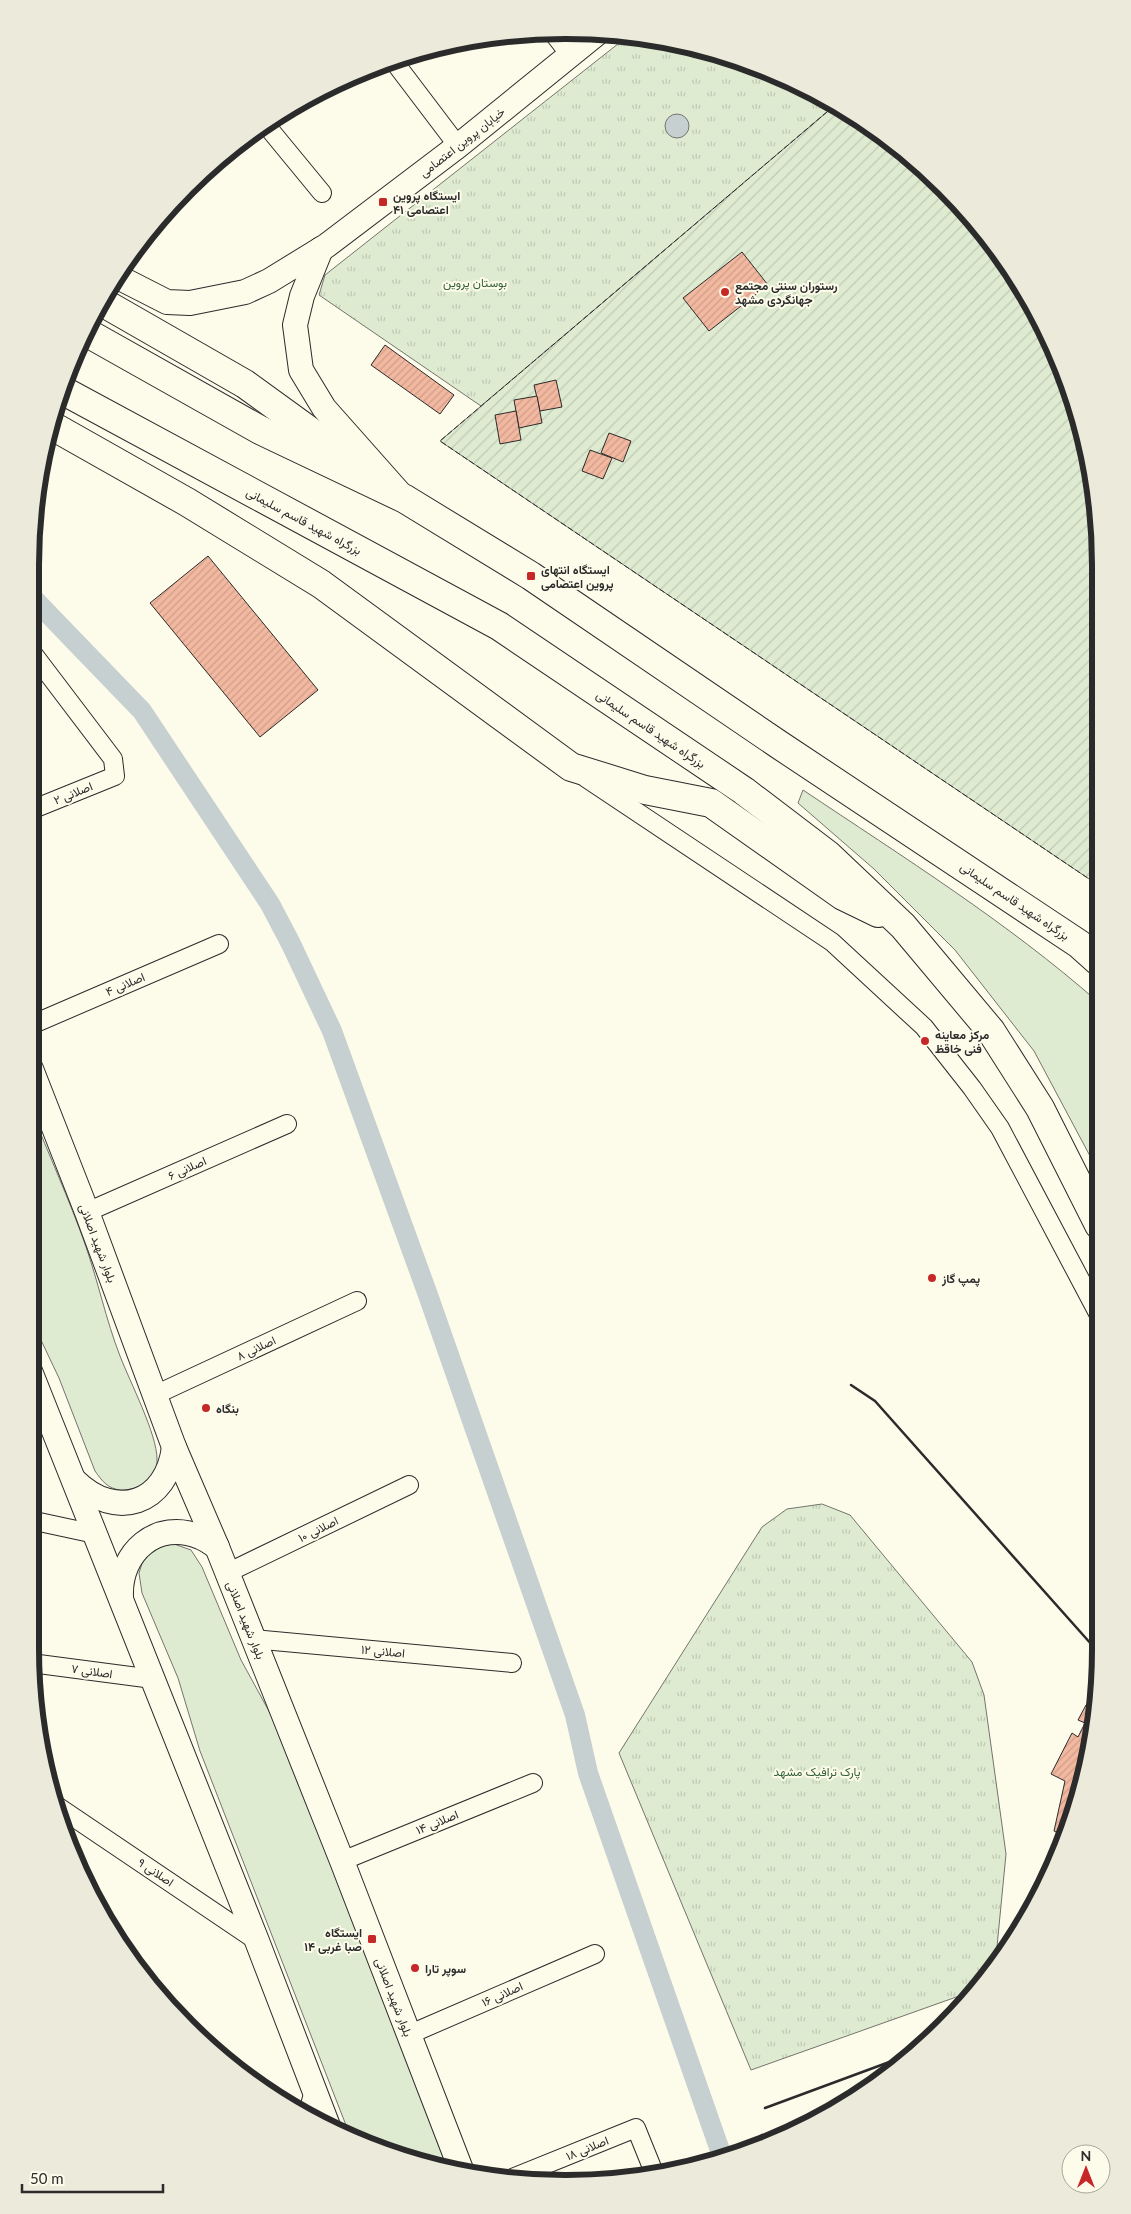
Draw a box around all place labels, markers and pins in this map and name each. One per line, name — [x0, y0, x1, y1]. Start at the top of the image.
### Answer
place label: ایستگاه پروین اعتصامی ۴۱ — [393, 188, 460, 217]
marker: ایستگاه پروین اعتصامی ۴۱ — [377, 196, 389, 208]
place label: رستوران سنتی مجتمع جهانگردی مشهد — [735, 278, 838, 308]
marker: رستوران سنتی مجتمع جهانگردی مشهد — [719, 286, 731, 298]
place label: ایستگاه انتهای پروین اعتصامی — [541, 562, 613, 592]
marker: ایستگاه انتهای پروین اعتصامی — [525, 570, 537, 582]
place label: مرکز معاینه فنی خاقظ — [935, 1027, 990, 1056]
marker: مرکز معاینه فنی خاقظ — [919, 1035, 931, 1047]
place label: پمپ گاز — [941, 1271, 980, 1287]
marker: پمپ گاز — [926, 1272, 938, 1284]
place label: بنگاه — [216, 1401, 239, 1416]
marker: بنگاه — [200, 1402, 212, 1414]
place label: ایستگاه صبا غربی ۱۴ — [304, 1925, 362, 1955]
marker: ایستگاه صبا غربی ۱۴ — [366, 1933, 378, 1945]
place label: سوپر تارا — [425, 1961, 466, 1977]
marker: سوپر تارا — [409, 1962, 421, 1974]

